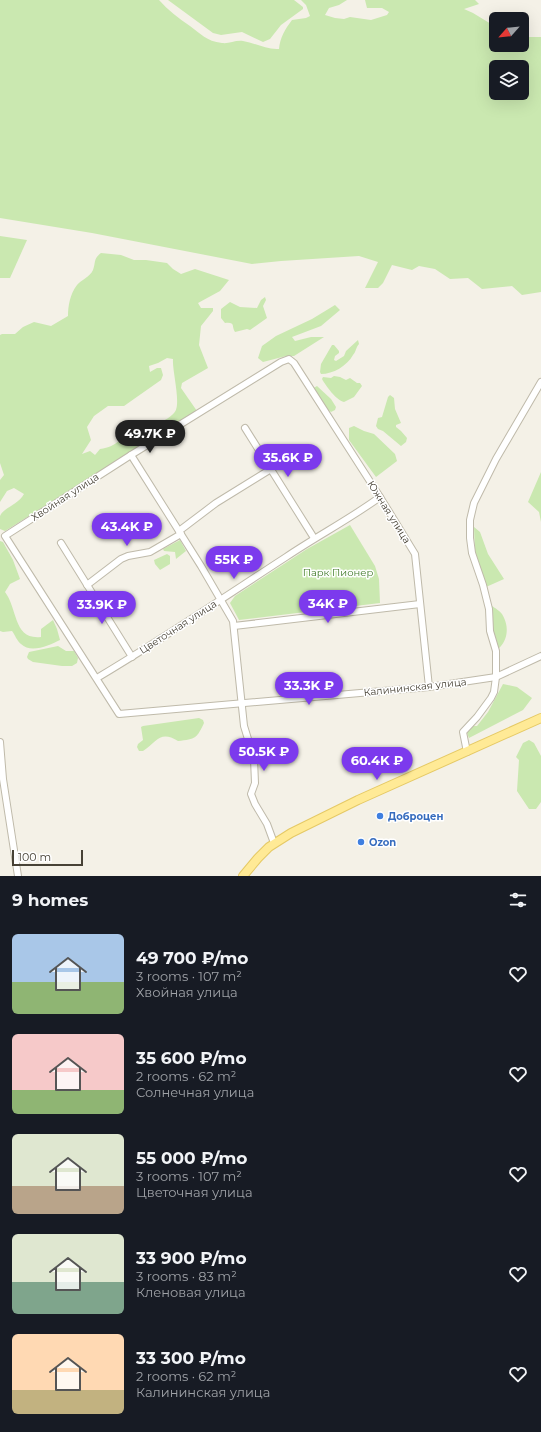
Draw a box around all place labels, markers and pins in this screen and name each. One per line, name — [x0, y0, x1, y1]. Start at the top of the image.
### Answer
pin: 49.7K ₽ — [113, 420, 187, 454]
pin: 35.6K ₽ — [251, 444, 325, 478]
pin: 43.4K ₽ — [90, 513, 164, 547]
pin: 55K ₽ — [206, 546, 262, 580]
pin: 34K ₽ — [300, 590, 356, 624]
pin: 33.9K ₽ — [65, 591, 139, 625]
pin: 33.3K ₽ — [272, 672, 346, 706]
pin: 50.5K ₽ — [227, 738, 301, 772]
pin: 60.4K ₽ — [340, 747, 414, 781]
place label: Доброцен — [388, 810, 443, 823]
marker: Доброцен — [375, 811, 385, 821]
place label: Ozon — [369, 836, 396, 849]
marker: Ozon — [356, 837, 366, 847]

